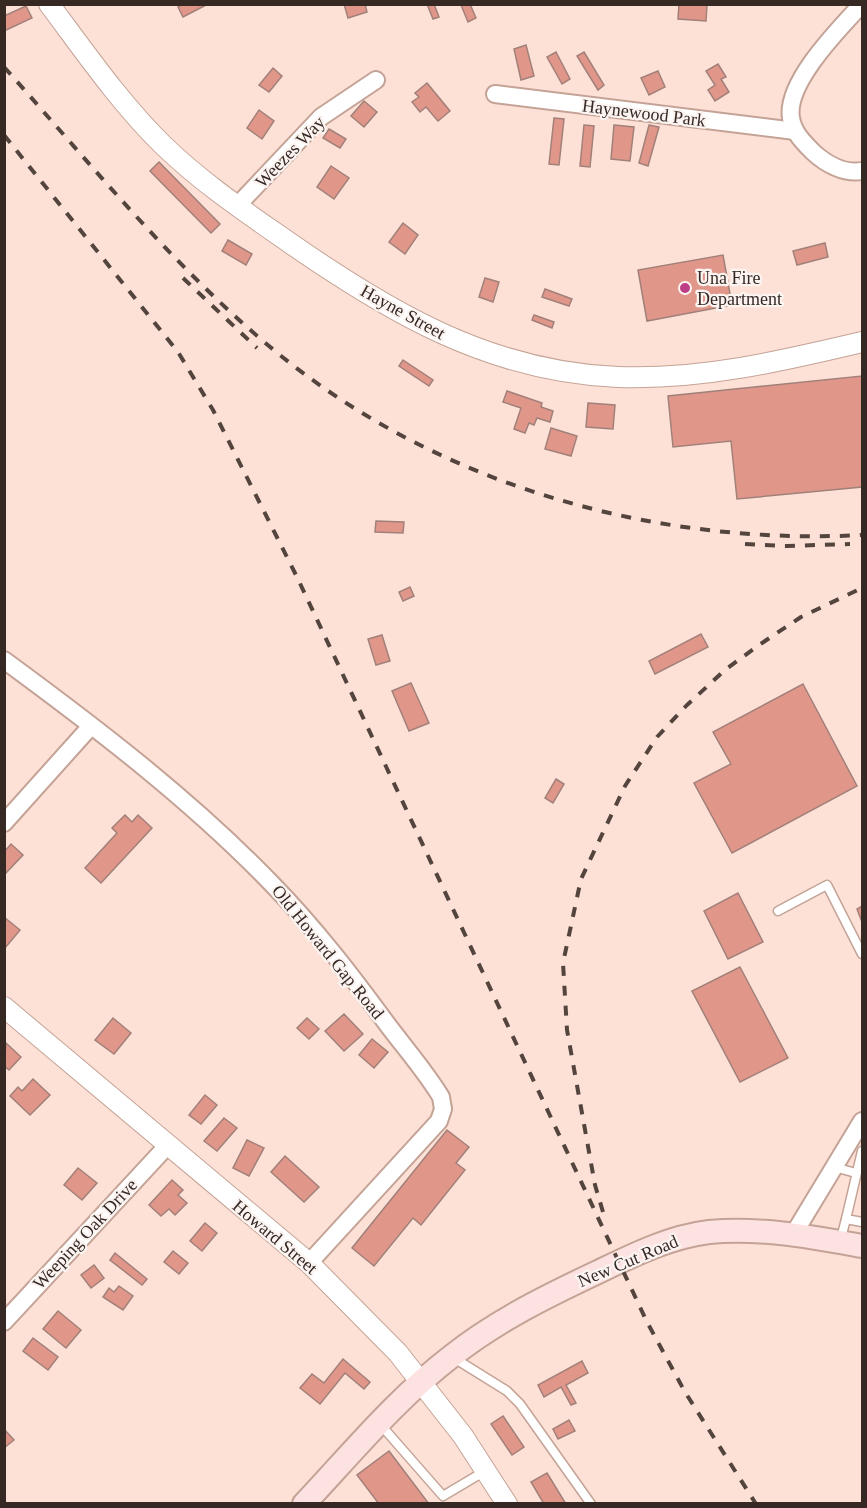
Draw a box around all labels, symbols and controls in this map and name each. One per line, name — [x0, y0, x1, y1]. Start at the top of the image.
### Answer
street label: Haynewood Park — [581, 95, 707, 131]
street label: Weezes Way — [251, 112, 329, 192]
place label: Una Fire Department — [697, 268, 782, 309]
street label: Hayne Street — [357, 281, 449, 343]
marker: Una Fire Department — [678, 281, 692, 295]
street label: Old Howard Gap Road — [268, 881, 388, 1023]
street label: Weeping Oak Drive — [29, 1175, 141, 1293]
street label: Howard Street — [229, 1196, 321, 1278]
street label: New Cut Road — [575, 1231, 681, 1291]

